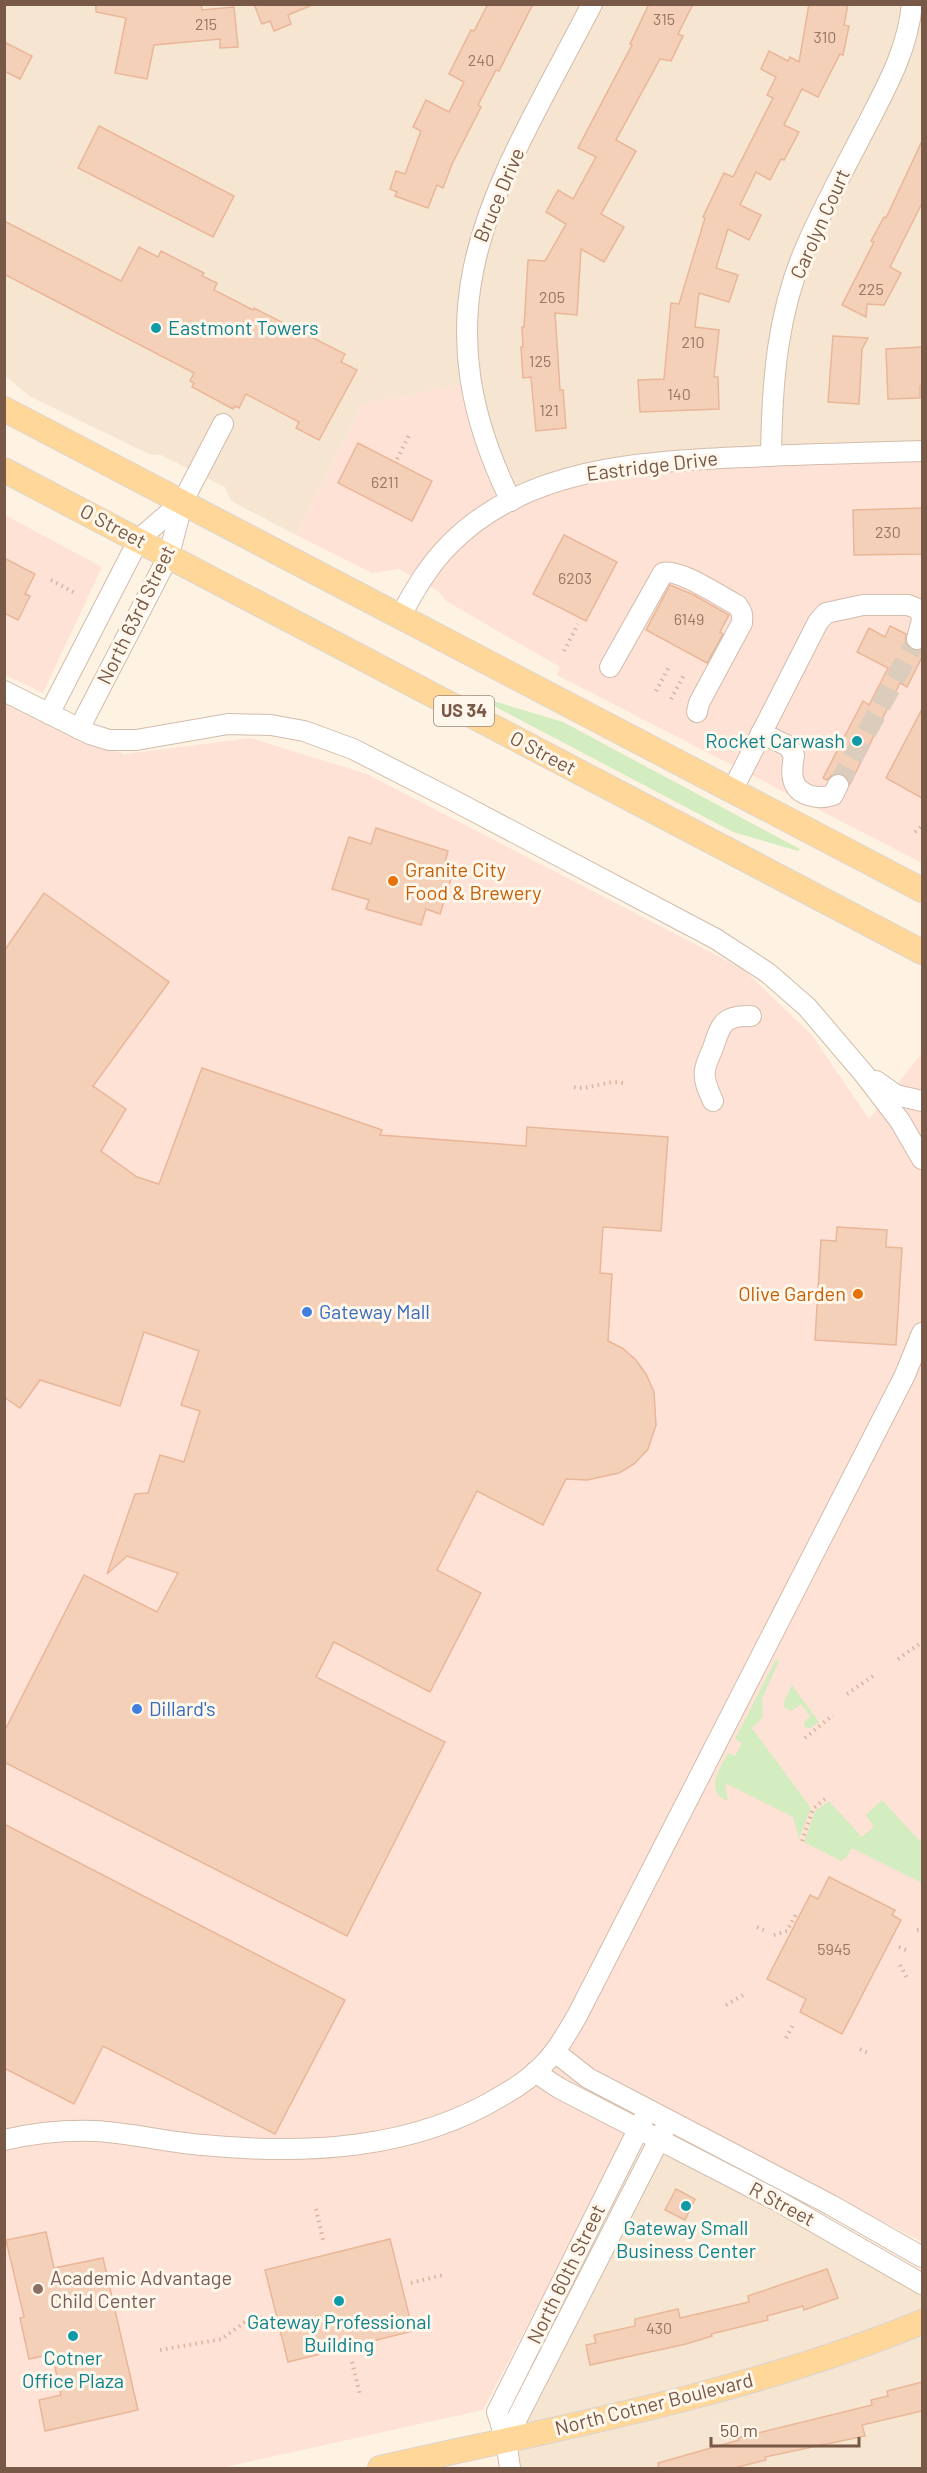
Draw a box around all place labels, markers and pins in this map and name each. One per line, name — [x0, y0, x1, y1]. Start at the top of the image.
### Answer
place label: Eastmont Towers — [168, 315, 319, 339]
marker: Eastmont Towers — [149, 321, 163, 335]
place label: Rocket Carwash — [705, 728, 845, 752]
marker: Rocket Carwash — [850, 734, 864, 748]
place label: Granite City Food & Brewery — [405, 857, 541, 904]
marker: Granite City Food & Brewery — [386, 874, 400, 888]
place label: Olive Garden — [738, 1281, 846, 1305]
marker: Olive Garden — [851, 1287, 865, 1301]
place label: Gateway Mall — [319, 1299, 430, 1323]
marker: Gateway Mall — [300, 1305, 314, 1319]
place label: Dillard's — [149, 1696, 216, 1720]
marker: Dillard's — [130, 1702, 144, 1716]
marker: Gateway Small Business Center — [679, 2199, 693, 2213]
place label: Gateway Small Business Center — [616, 2215, 756, 2262]
place label: Academic Advantage Child Center — [50, 2265, 232, 2312]
marker: Academic Advantage Child Center — [31, 2282, 45, 2296]
marker: Gateway Professional Building — [332, 2294, 346, 2308]
place label: Gateway Professional Building — [247, 2309, 431, 2356]
marker: Cotner Office Plaza — [66, 2329, 80, 2343]
place label: Cotner Office Plaza — [22, 2345, 124, 2392]

